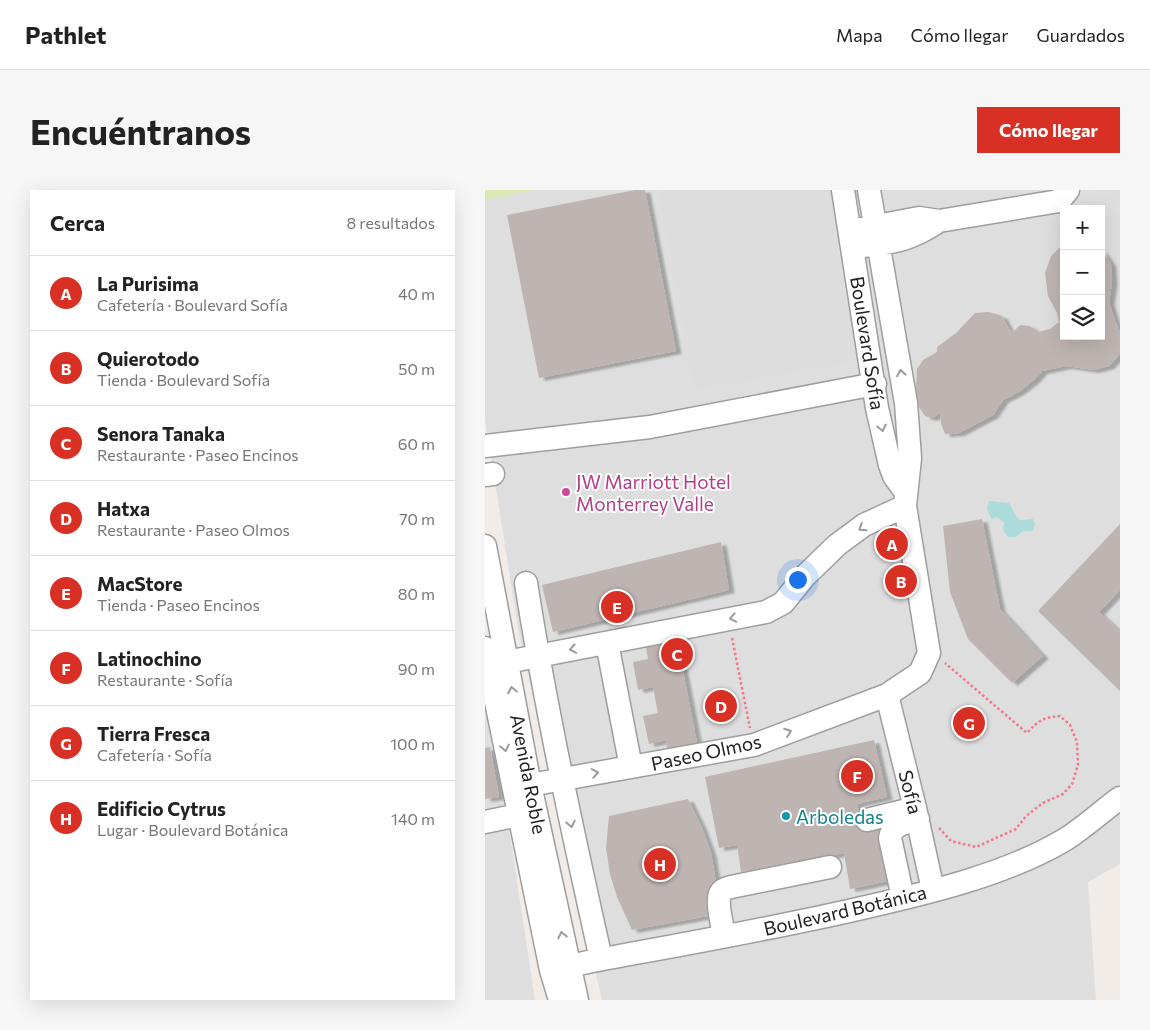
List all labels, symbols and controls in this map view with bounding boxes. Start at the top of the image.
text: Pathlet [25,20,106,49]
text: Mapa [836,24,883,46]
text: Cómo llegar [911,24,1008,46]
text: Guardados [1036,24,1125,46]
button: Cómo llegar [977,107,1120,153]
text: Encuéntranos [30,109,251,152]
map controls [1060,205,1105,340]
button: + [1060,205,1105,250]
text: Cerca [50,210,105,235]
text: 8 resultados [347,213,435,232]
button: − [1060,250,1105,295]
text: La Purisima [97,272,199,295]
street label: Boulevard Sofía [846,275,890,411]
text: A [60,284,72,303]
text: 40 m [398,284,435,303]
text: Cafetería · Boulevard Sofía [97,295,288,314]
button: layers [1060,295,1105,340]
text: Quierotodo [97,347,199,370]
text: B [61,359,71,378]
text: 50 m [398,359,435,378]
one-way arrow [896,369,906,378]
text: Tienda · Boulevard Sofía [97,370,270,389]
text: Senora Tanaka [97,422,225,445]
one-way arrow [876,424,887,432]
text: C [61,434,71,453]
text: 60 m [398,434,435,453]
text: Restaurante · Paseo Encinos [97,445,299,464]
place label: JW Marriott Hotel Monterrey Valle [576,470,731,515]
marker: JW Marriott Hotel Monterrey Valle [560,486,572,498]
text: Hatxa [97,497,150,520]
text: D [60,509,72,528]
text: 70 m [399,509,435,528]
text: Restaurante · Paseo Olmos [97,520,290,539]
one-way arrow [858,522,867,531]
pin: A [876,525,908,563]
pin: B [885,562,917,600]
your location [785,567,811,593]
text: MacStore [97,572,182,595]
text: E [61,584,71,603]
text: 80 m [398,584,435,603]
pin: E [601,588,633,626]
text: Tienda · Paseo Encinos [97,595,260,614]
one-way arrow [728,613,737,623]
pin: C [661,635,693,673]
one-way arrow [569,644,578,654]
text: Latinochino [97,647,202,670]
text: F [61,659,71,678]
text: 90 m [398,659,435,678]
text: Restaurante · Sofía [97,670,233,689]
one-way arrow [508,686,518,695]
pin: D [705,687,737,725]
pin: G [953,704,985,742]
street label: Avenida Roble [506,712,552,836]
text: Tierra Fresca [97,722,210,745]
one-way arrow [783,728,792,738]
street label: Paseo Olmos [649,729,763,775]
text: G [60,734,72,753]
text: 100 m [390,734,435,753]
one-way arrow [500,743,510,752]
text: Cafetería · Sofía [97,745,212,764]
pin: F [841,757,873,795]
street label: Sofía [894,768,928,816]
one-way arrow [591,769,600,779]
text: Edificio Cytrus [97,797,226,820]
place label: Arboledas [796,805,884,828]
text: H [60,809,72,828]
text: 140 m [391,809,435,828]
marker: Arboledas [780,810,792,822]
text: Lugar · Boulevard Botánica [97,820,288,839]
one-way arrow [565,820,576,829]
pin: H [644,845,676,883]
street label: Boulevard Botánica [761,880,929,940]
one-way arrow [557,931,568,940]

